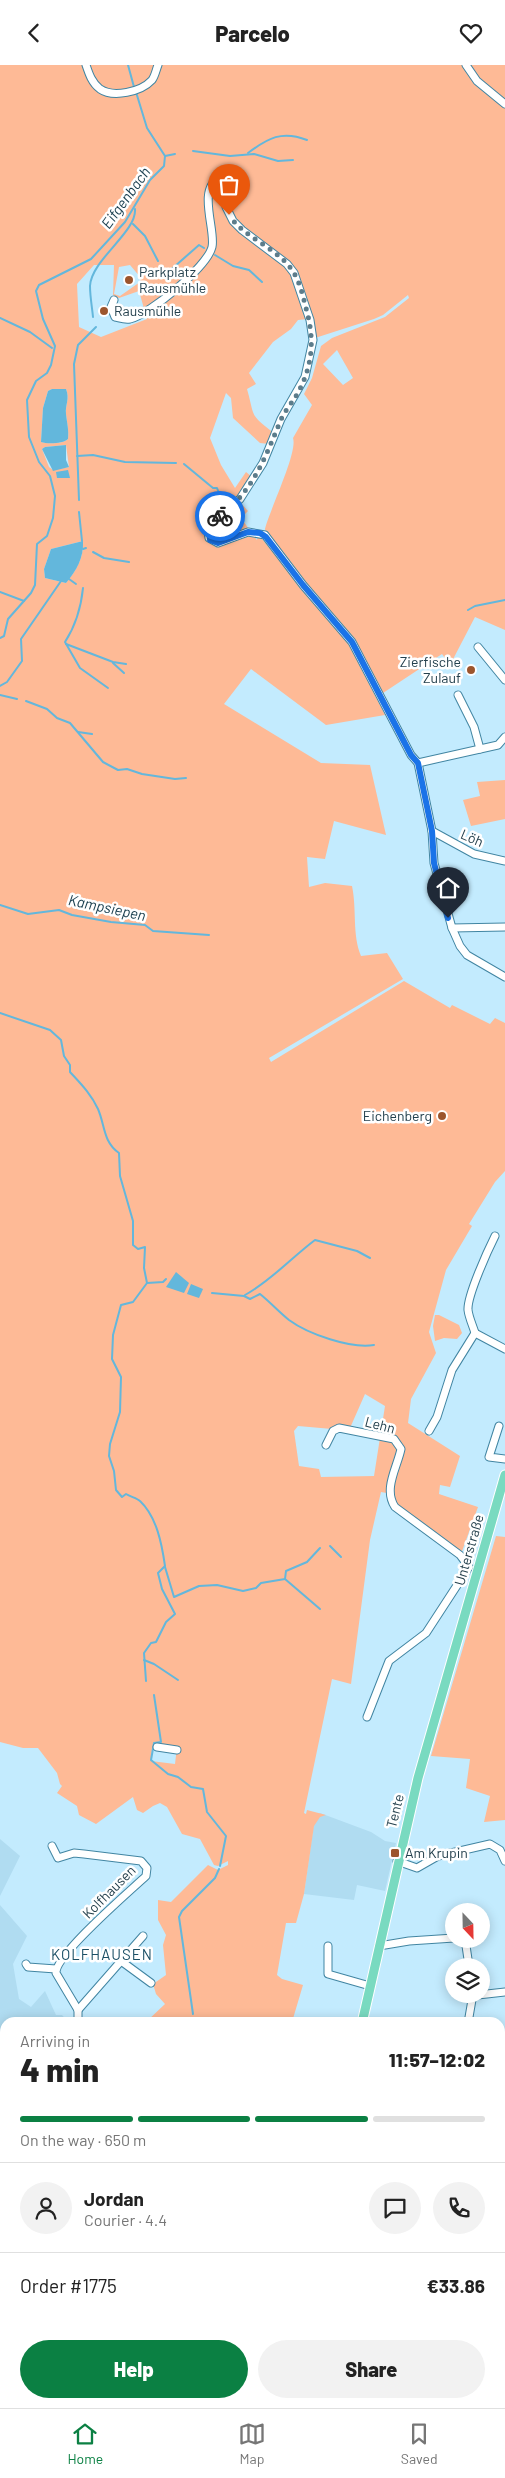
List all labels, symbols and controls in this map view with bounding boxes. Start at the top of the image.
icon: back [20,19,48,47]
icon: heart [457,19,485,47]
text: Parcelo [215,20,290,46]
water label: Eifgenbach [97,163,154,232]
pin [208,164,250,215]
icon: bag [215,171,243,199]
place label: Parkplatz Rausmühle [139,263,206,296]
marker: Parkplatz Rausmühle [123,274,135,286]
place label: Rausmühle [114,302,181,319]
marker: Rausmühle [98,305,110,317]
courier [195,491,245,541]
icon: bike [206,502,234,530]
place label: Zierfische Zulauf [400,653,461,686]
marker: Zierfische Zulauf [465,664,477,676]
street label: Löh [458,825,486,850]
pin [427,867,469,918]
icon: home [434,874,462,902]
water label: Kampsiepen [67,890,148,924]
place label: Eichenberg [363,1107,432,1124]
marker: Eichenberg [436,1110,448,1122]
street label: Lehn [363,1412,397,1437]
street label: Unterstraße [450,1512,487,1587]
street label: Tente [382,1792,407,1830]
place label: Am Krupin [405,1844,468,1861]
marker: Am Krupin [389,1847,401,1859]
street label: Kolfhausen [79,1862,139,1922]
north arrow [445,1903,490,1947]
map controls [445,1903,490,2003]
district label: KOLFHAUSEN [51,1945,153,1963]
button: layers [445,1958,490,2003]
text: Arriving in [20,2031,90,2050]
text: 11:57–12:02 [389,2048,485,2071]
text: 4 min [20,2050,99,2088]
text: On the way · 650 m [20,2130,146,2149]
button: person [20,2182,72,2234]
button: chat [369,2182,421,2234]
button: phone [433,2182,485,2234]
text: Jordan [84,2187,144,2210]
text: Courier · 4.4 [84,2210,167,2229]
text: Order #1775 [20,2274,117,2297]
text: €33.86 [427,2274,485,2297]
button: Help [20,2340,248,2398]
button: Share [258,2340,485,2398]
tab: Home [67,2420,103,2467]
tab: Map [238,2420,266,2467]
tab: Saved [401,2420,438,2467]

